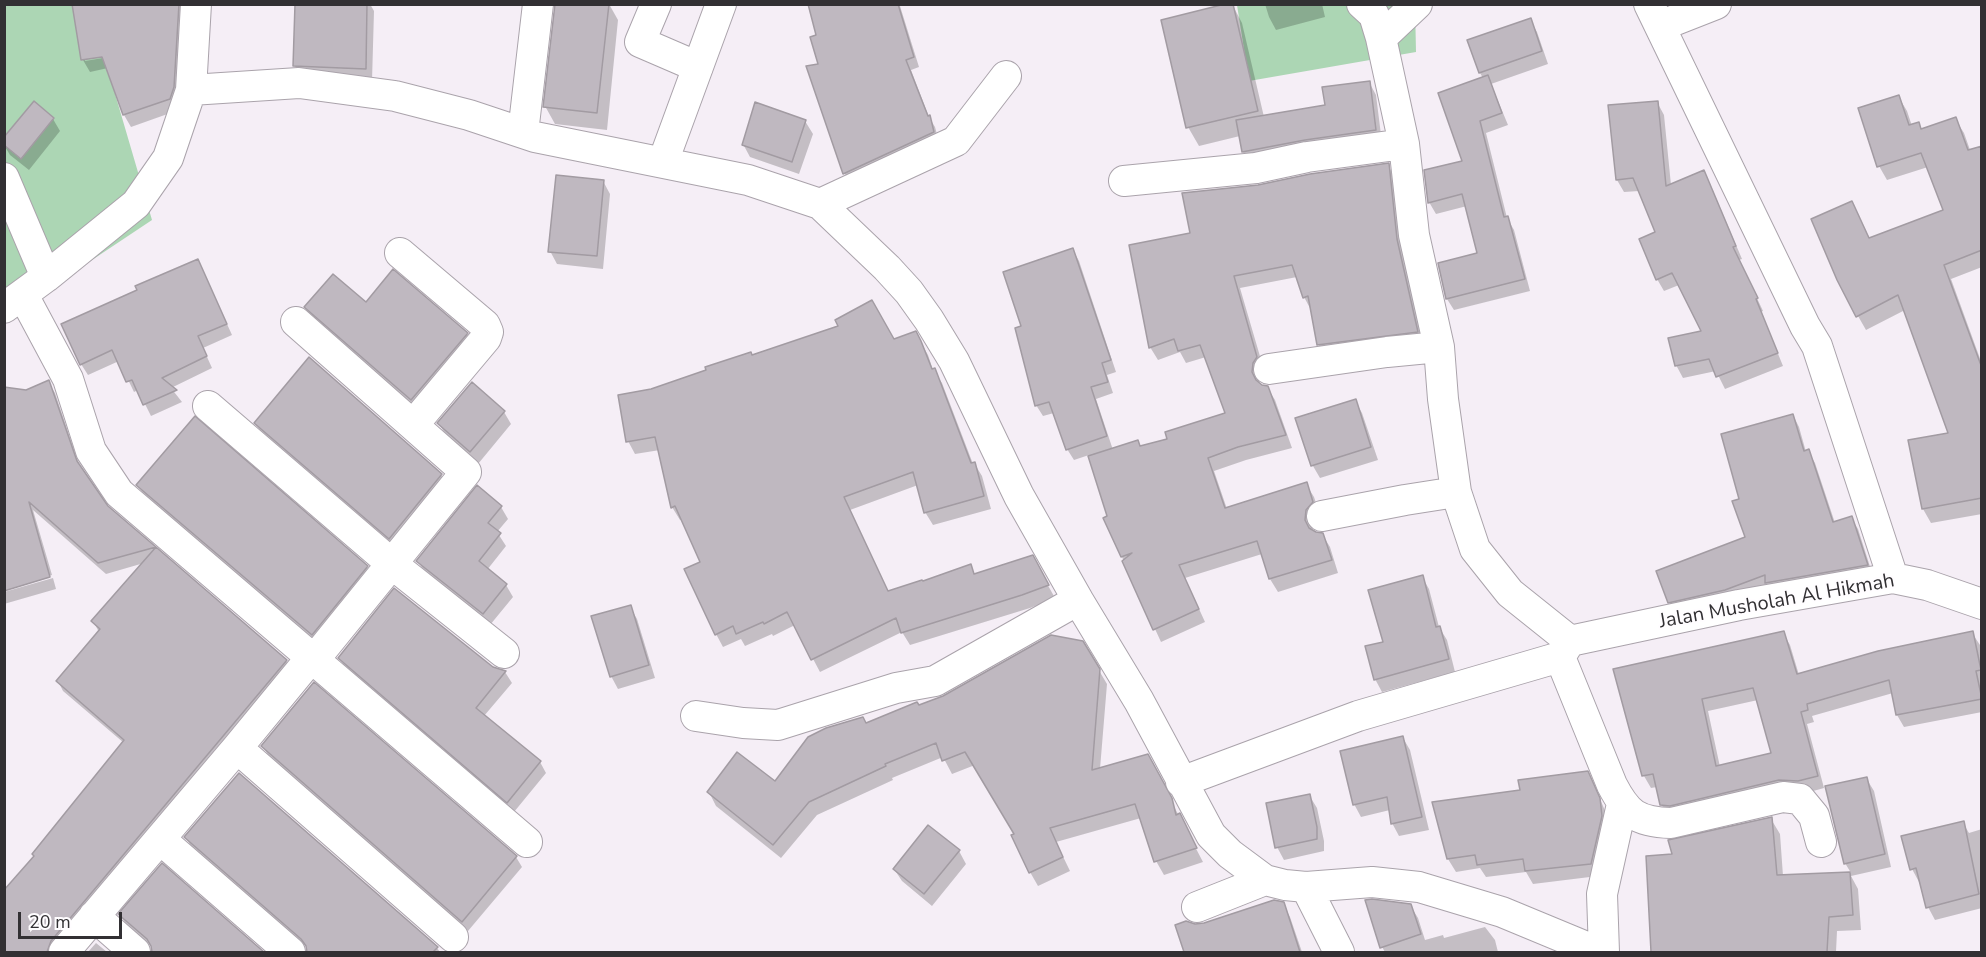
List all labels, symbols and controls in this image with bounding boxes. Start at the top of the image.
street label: Jalan Musholah Al Hikmah [1658,570,1896,634]
scale bar [21,900,124,938]
text: 20 m [29,910,71,934]

